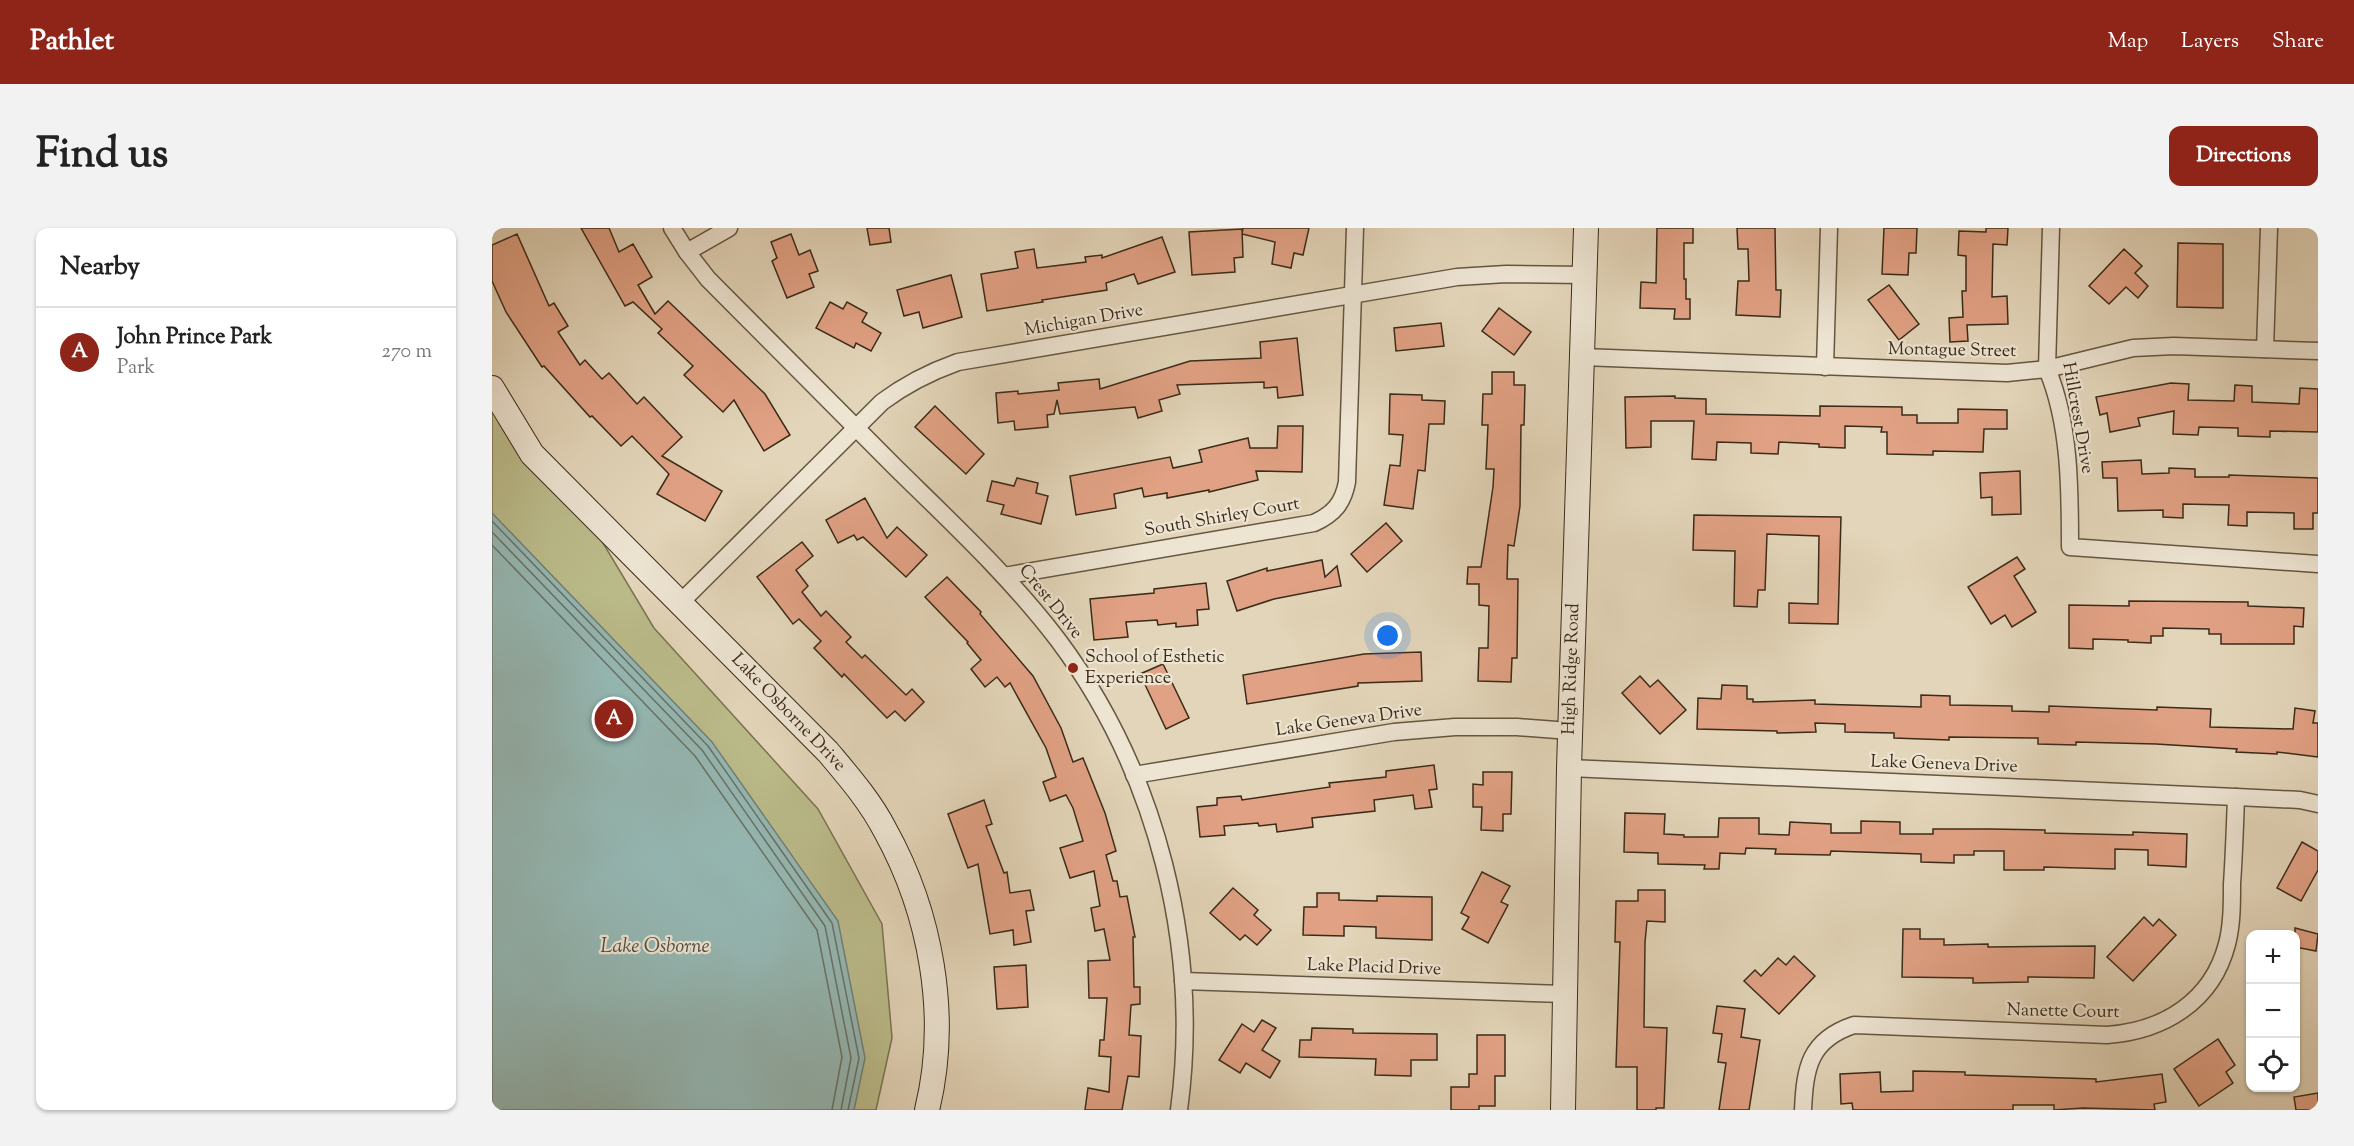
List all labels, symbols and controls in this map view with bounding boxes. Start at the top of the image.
text: Pathlet [30,22,114,62]
text: Map [2108,27,2148,57]
text: Layers [2181,27,2239,57]
text: Share [2272,27,2324,57]
text: Find us [36,126,168,186]
button: Directions [2169,126,2318,186]
text: Nearby [60,249,140,286]
street label: Michigan Drive [1023,298,1145,344]
text: John Prince Park [117,322,272,354]
street label: Montague Street [1887,337,2017,365]
text: A [71,338,88,367]
text: 270 m [382,338,432,367]
text: Park [117,354,155,383]
street label: Hillcrest Drive [2054,360,2100,476]
street label: South Shirley Court [1142,492,1302,544]
street label: Crest Drive [1012,559,1088,645]
street label: High Ridge Road [1557,603,1587,735]
your location [1373,621,1402,650]
place label: School of Esthetic Experience [1085,645,1225,692]
street label: Lake Osborne Drive [725,648,851,778]
marker: School of Esthetic Experience [1066,661,1080,675]
pin: A [594,696,634,742]
street label: Lake Geneva Drive [1274,698,1424,744]
street label: Lake Geneva Drive [1870,749,2018,781]
map controls [2246,930,2300,1092]
button: + [2246,930,2300,984]
water label: Lake Osborne [600,933,710,962]
street label: Lake Placid Drive [1306,953,1442,983]
button: − [2246,984,2300,1038]
street label: Nanette Court [2006,998,2120,1026]
button: locate [2246,1038,2300,1092]

